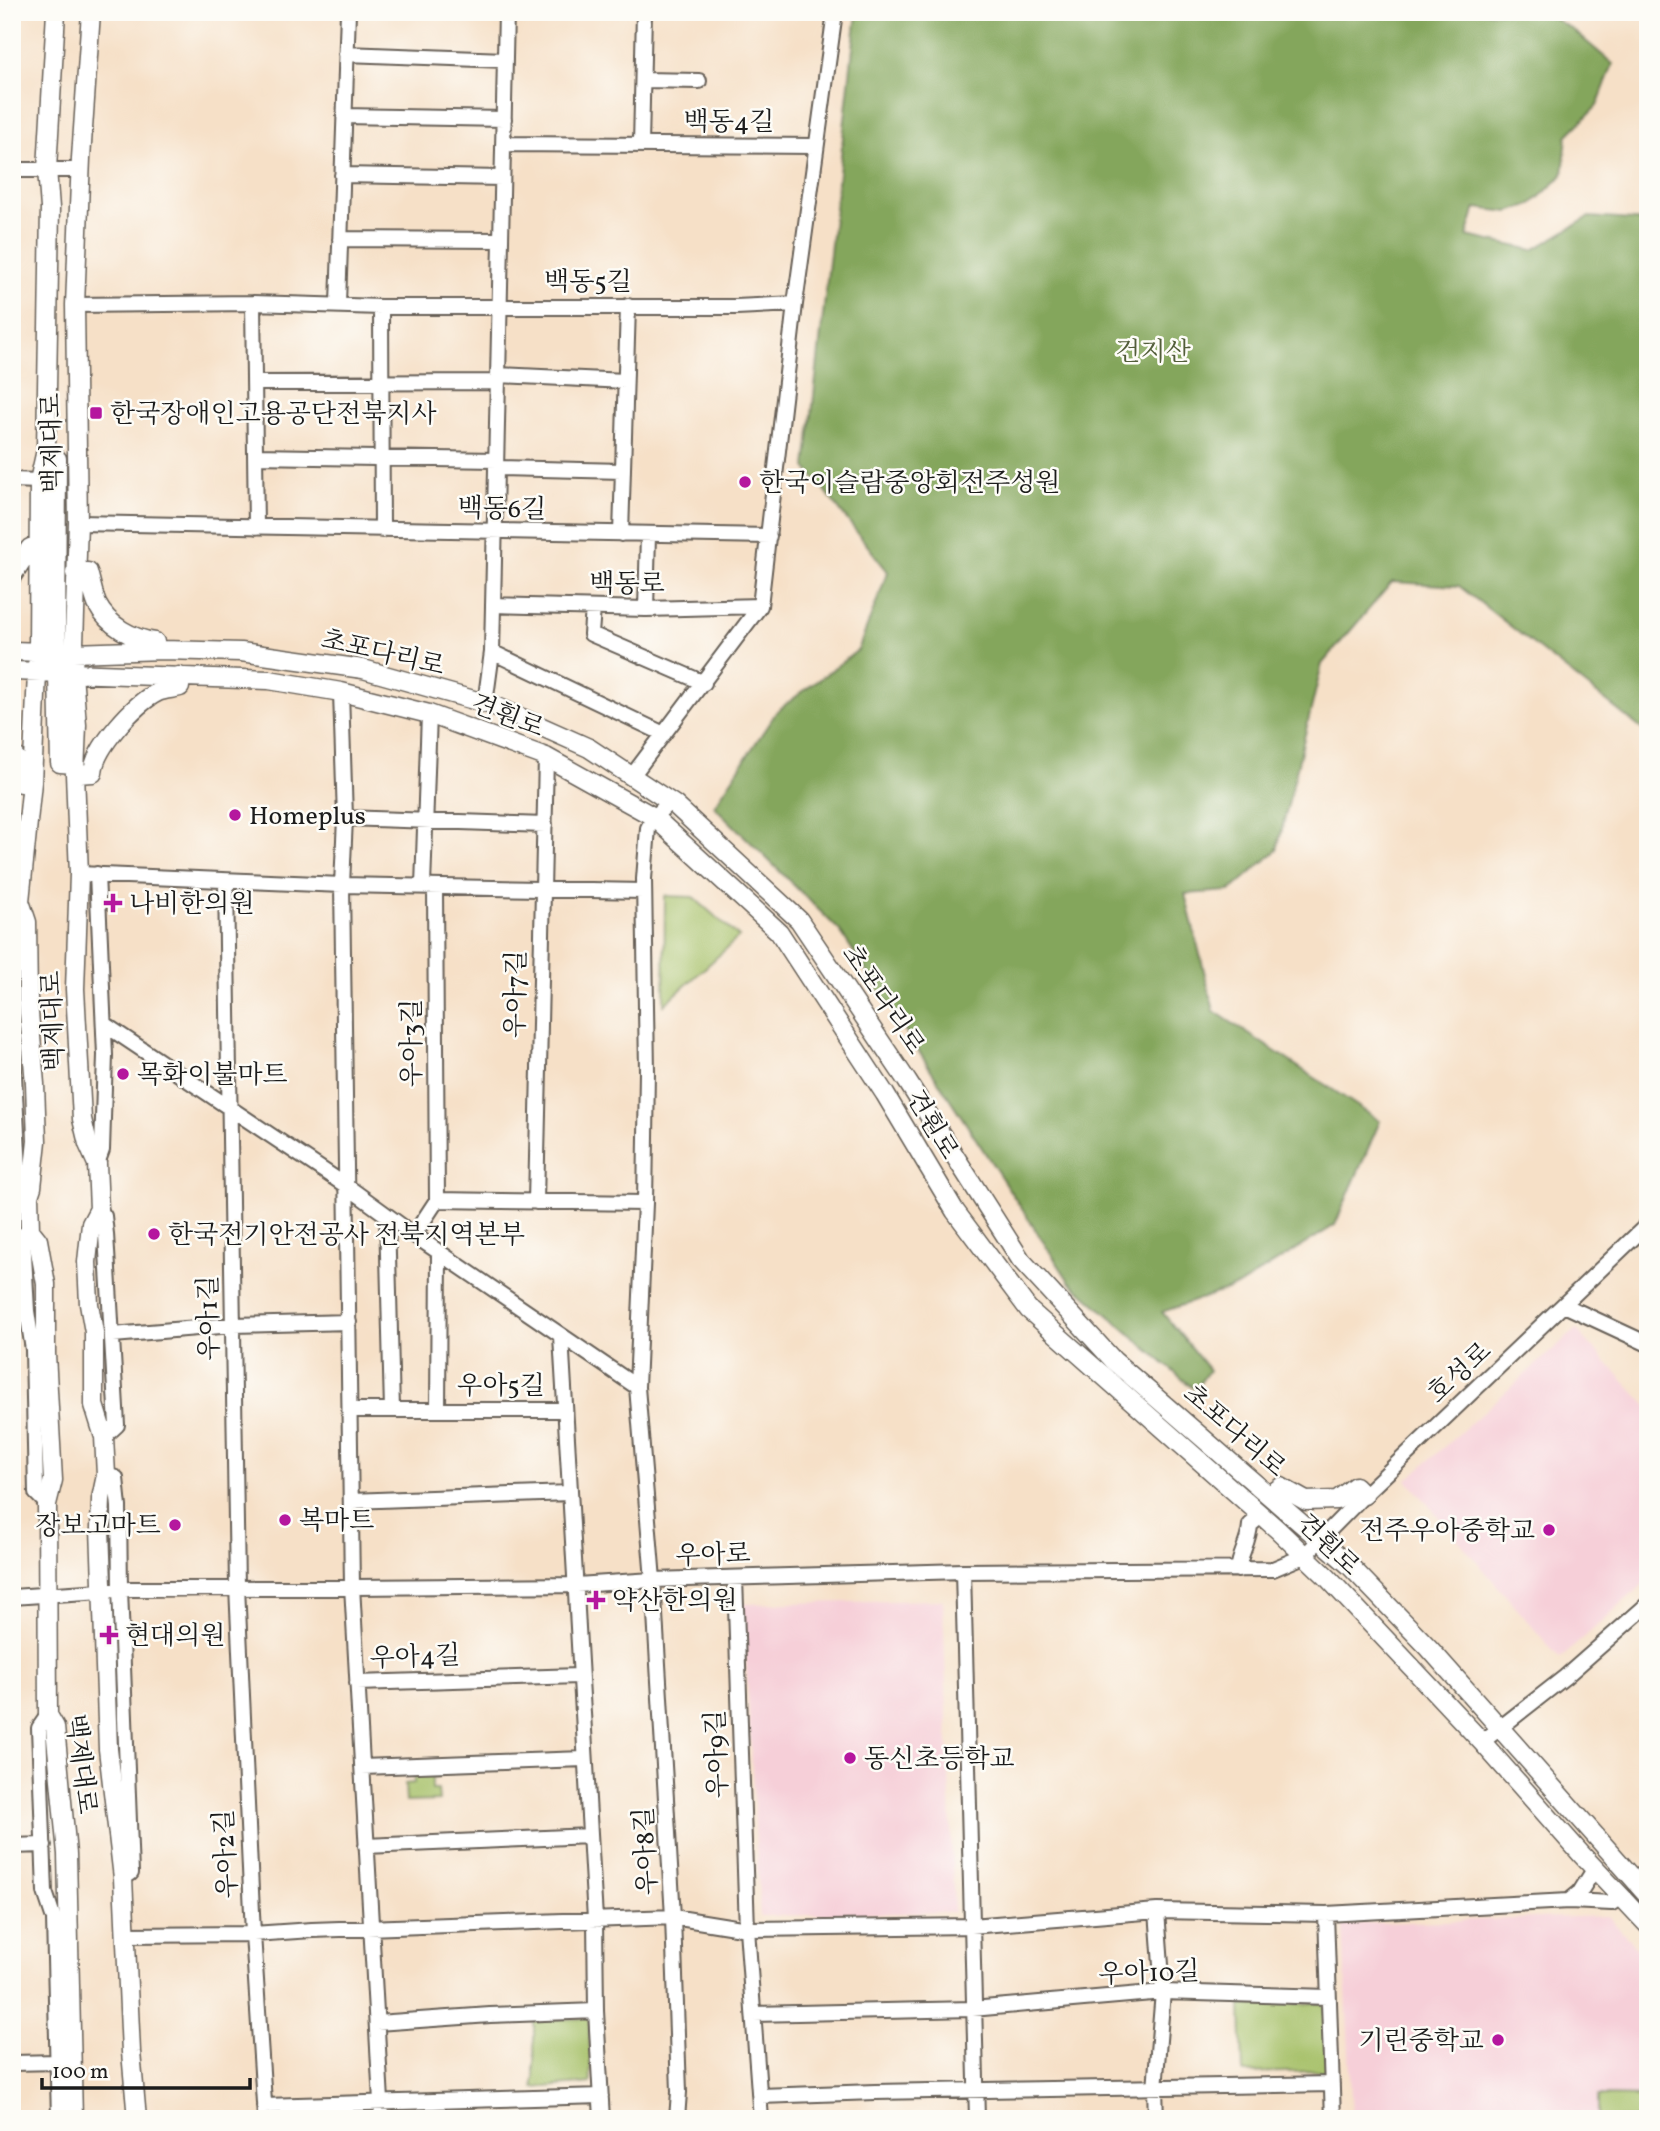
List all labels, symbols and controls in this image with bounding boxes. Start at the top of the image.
street label: 백동4길 [684,105,774,141]
street label: 백동5길 [544,265,632,301]
park label: 건지산 [1115,335,1192,371]
street label: 백제대로 [34,392,72,494]
place label: 한국장애인고용공단전북지사 [110,397,437,433]
marker: 한국장애인고용공단전북지사 [88,405,104,421]
place label: 한국이슬람중앙회전주성원 [759,466,1060,502]
marker: 한국이슬람중앙회전주성원 [737,474,753,490]
street label: 백동6길 [457,491,547,529]
street label: 백동로 [589,567,665,603]
street label: 초포다리로 [317,622,448,686]
street label: 견훤로 [466,687,549,747]
place label: Homeplus [249,799,366,835]
marker: Homeplus [227,807,243,823]
place label: 나비한의원 [129,887,255,923]
marker: 나비한의원 [103,893,123,913]
street label: 초포다리로 [832,938,932,1062]
street label: 우아7길 [498,950,536,1038]
street label: 백제대로 [34,970,74,1072]
street label: 우아3길 [395,999,431,1087]
place label: 목화이불마트 [137,1058,288,1094]
marker: 목화이불마트 [115,1066,131,1082]
street label: 견훤로 [896,1083,966,1167]
place label: 한국전기안전공사 전북지역본부 [168,1218,525,1254]
marker: 한국전기안전공사 전북지역본부 [146,1226,162,1242]
street label: 우아1길 [191,1275,229,1361]
street label: 호성로 [1421,1335,1500,1412]
street label: 우아5길 [457,1369,545,1405]
street label: 초포다리로 [1174,1377,1293,1486]
place label: 복마트 [299,1504,374,1540]
street label: 견훤로 [1288,1506,1367,1585]
place label: 장보고마트 [35,1509,161,1545]
marker: 복마트 [277,1512,293,1528]
place label: 전주우아중학교 [1359,1514,1535,1550]
marker: 장보고마트 [167,1517,183,1533]
marker: 전주우아중학교 [1541,1522,1557,1538]
street label: 우아로 [675,1537,751,1575]
place label: 약산한의원 [612,1584,738,1620]
marker: 약산한의원 [586,1590,606,1610]
place label: 현대의원 [125,1619,225,1655]
marker: 현대의원 [99,1625,119,1645]
street label: 우아4길 [369,1638,461,1678]
street label: 우아9길 [698,1709,738,1799]
street label: 백제대로 [56,1712,104,1816]
place label: 동신초등학교 [864,1742,1015,1778]
marker: 동신초등학교 [842,1750,858,1766]
street label: 우아8길 [627,1806,667,1896]
street label: 우아2길 [207,1808,247,1899]
street label: 우아10길 [1098,1954,1200,1994]
place label: 기린중학교 [1358,2024,1484,2060]
marker: 기린중학교 [1490,2032,1506,2048]
scale bar [42,2047,250,2091]
text: 100 m [52,2058,109,2087]

